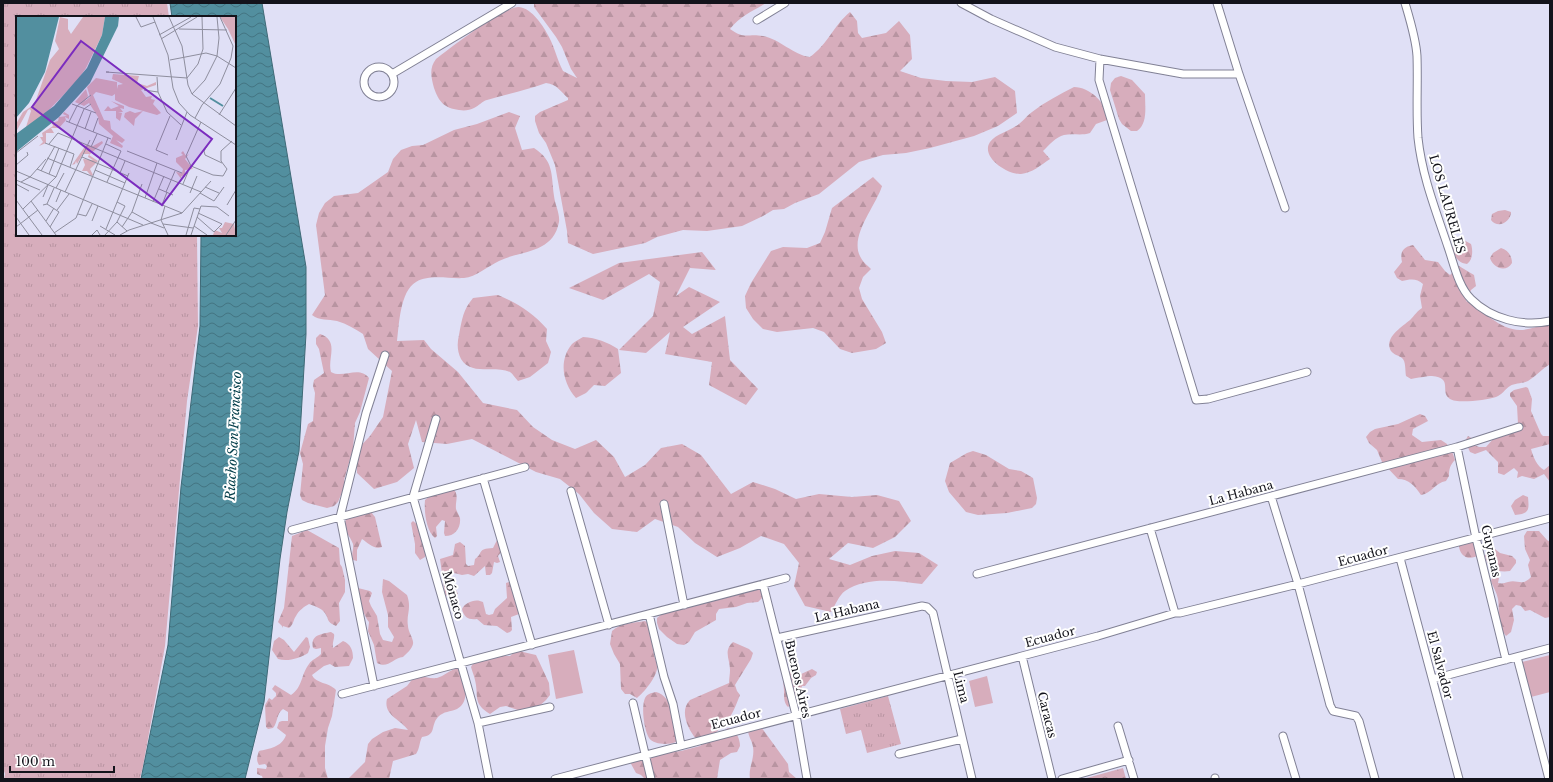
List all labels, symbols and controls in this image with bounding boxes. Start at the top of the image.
inset map [16,16,236,236]
street label: LOS LAURELES [1426,153,1469,255]
water label: Riacho San Francisco [222,371,245,502]
street label: La Habana [1207,477,1275,508]
street label: Guyanas [1478,523,1505,578]
street label: Ecuador [1336,542,1390,569]
street label: Mónaco [439,569,468,621]
street label: La Habana [813,596,881,625]
street label: Ecuador [1023,623,1077,650]
street label: El Salvador [1424,629,1457,701]
street label: Buenos Aires [782,638,815,719]
street label: Lima [950,669,973,705]
street label: Caracas [1035,690,1060,740]
street label: Ecuador [709,705,763,732]
scale bar [10,748,114,774]
text: 100 m [16,754,55,769]

